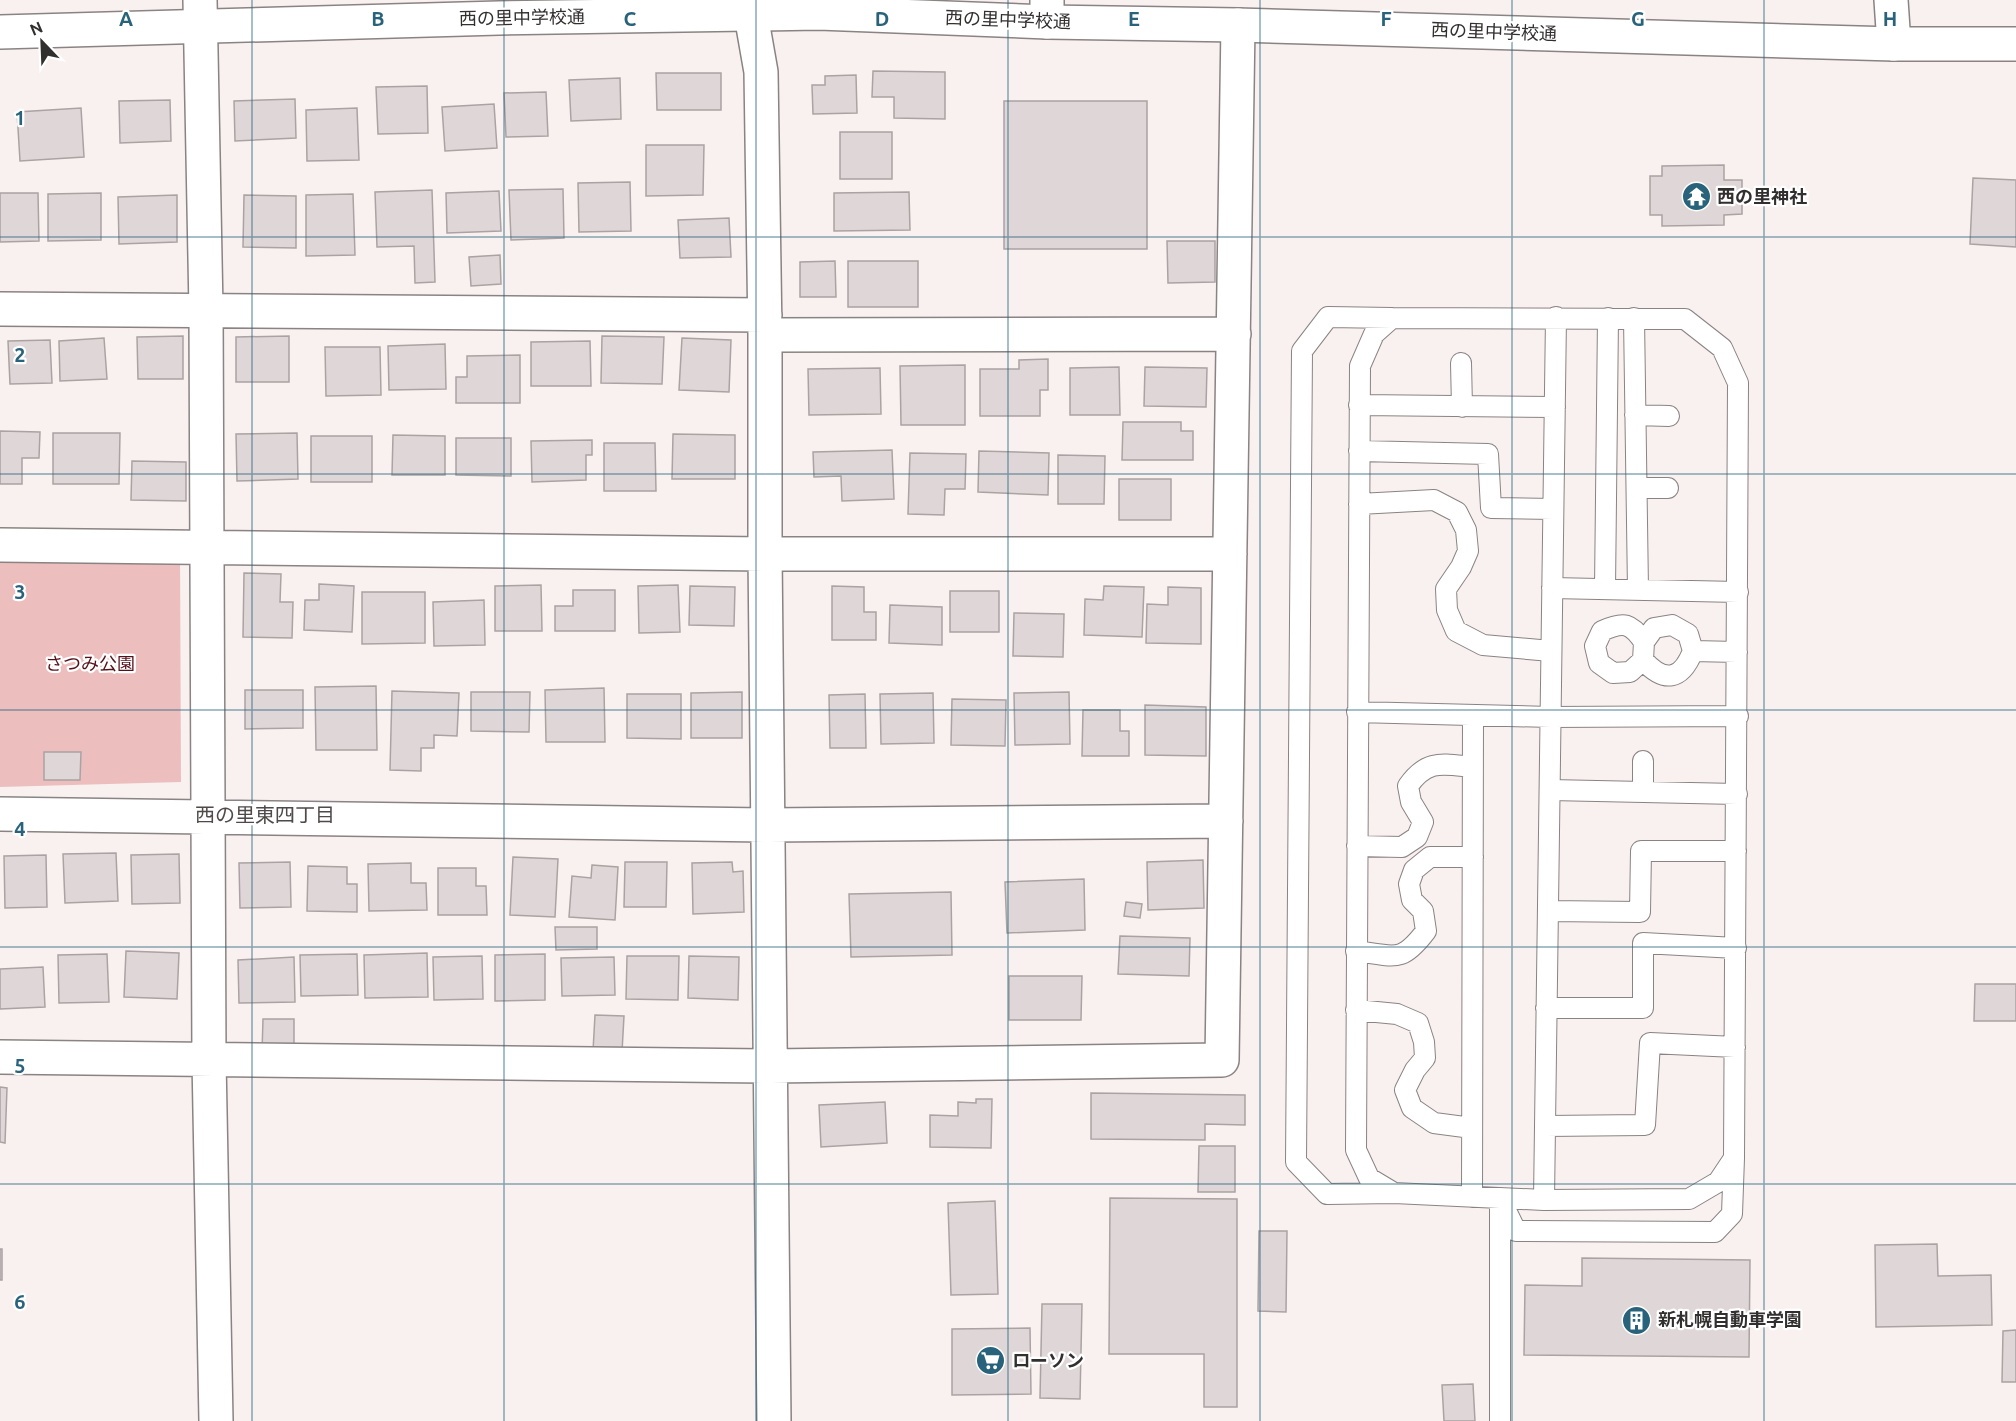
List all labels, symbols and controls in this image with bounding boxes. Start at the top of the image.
street label: 西の里中学校通 [459,6,585,28]
text: A [119,7,133,30]
text: B [371,7,385,30]
text: C [624,7,637,30]
text: D [875,7,889,30]
street label: 西の里中学校通 [945,7,1071,31]
text: E [1128,7,1140,30]
text: F [1380,7,1392,30]
text: G [1631,7,1645,30]
text: H [1883,7,1897,30]
north arrow [12,12,72,72]
text: N [27,18,45,39]
street label: 西の里中学校通 [1431,19,1557,43]
text: 1 [14,106,26,129]
temple icon: 西の里神社 [1680,181,1712,213]
place label: 西の里神社 [1717,186,1807,206]
text: 2 [14,343,26,366]
text: 3 [14,580,26,603]
park label: さつみ公園 [45,653,135,673]
district label: 西の里東四丁目 [195,803,335,826]
text: 4 [14,817,26,840]
text: 5 [14,1054,26,1077]
text: 6 [14,1290,26,1313]
building icon: 新札幌自動車学園 [1621,1304,1653,1336]
place label: 新札幌自動車学園 [1658,1309,1802,1329]
supermarket icon: ローソン [975,1345,1007,1377]
place label: ローソン [1012,1350,1084,1370]

